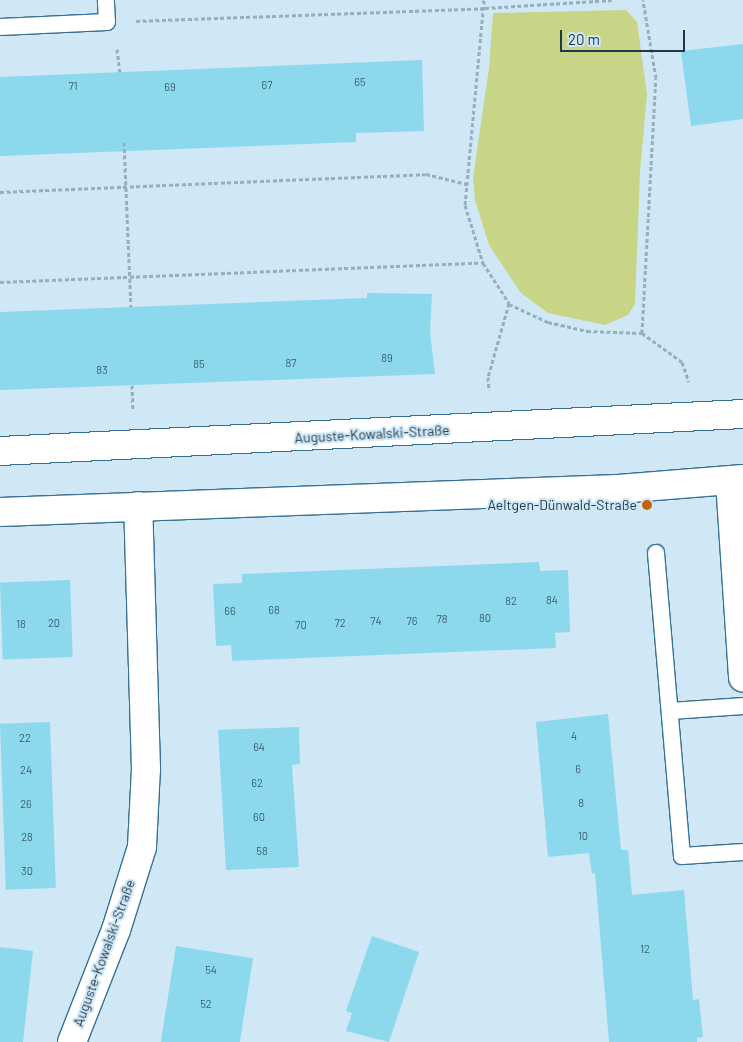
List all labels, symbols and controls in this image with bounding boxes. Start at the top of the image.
scale bar [563,20,688,52]
text: 20 m [568,30,600,48]
house number: 65 [354,75,366,89]
house number: 67 [262,78,272,92]
house number: 71 [68,79,78,93]
house number: 69 [164,80,176,94]
house number: 89 [381,351,393,365]
house number: 87 [286,356,296,370]
house number: 85 [193,357,205,371]
house number: 83 [96,363,108,377]
street label: Auguste-Kowalski-Straße [294,422,450,446]
place label: Aeltgen-Dünwald-Straße [487,497,637,513]
marker: Aeltgen-Dünwald-Straße [641,499,653,511]
house number: 84 [546,593,558,607]
house number: 82 [505,594,517,608]
house number: 68 [268,603,280,617]
house number: 66 [224,604,236,618]
house number: 80 [479,611,491,625]
house number: 78 [437,612,447,626]
house number: 74 [370,614,382,628]
house number: 76 [407,614,417,628]
house number: 20 [48,616,60,630]
house number: 72 [334,616,346,630]
house number: 18 [16,617,26,631]
house number: 70 [295,618,307,632]
house number: 4 [571,729,577,743]
house number: 22 [19,731,31,745]
house number: 64 [253,740,265,754]
house number: 6 [575,762,581,776]
house number: 24 [20,763,32,777]
house number: 62 [251,776,263,790]
house number: 8 [578,796,584,810]
house number: 26 [20,797,32,811]
house number: 60 [253,810,265,824]
house number: 10 [578,829,588,843]
house number: 28 [21,830,33,844]
house number: 58 [256,844,268,858]
house number: 30 [21,864,33,878]
street label: Auguste-Kowalski-Straße [70,877,138,1029]
house number: 12 [640,942,650,956]
house number: 54 [205,963,217,977]
house number: 52 [200,997,212,1011]

